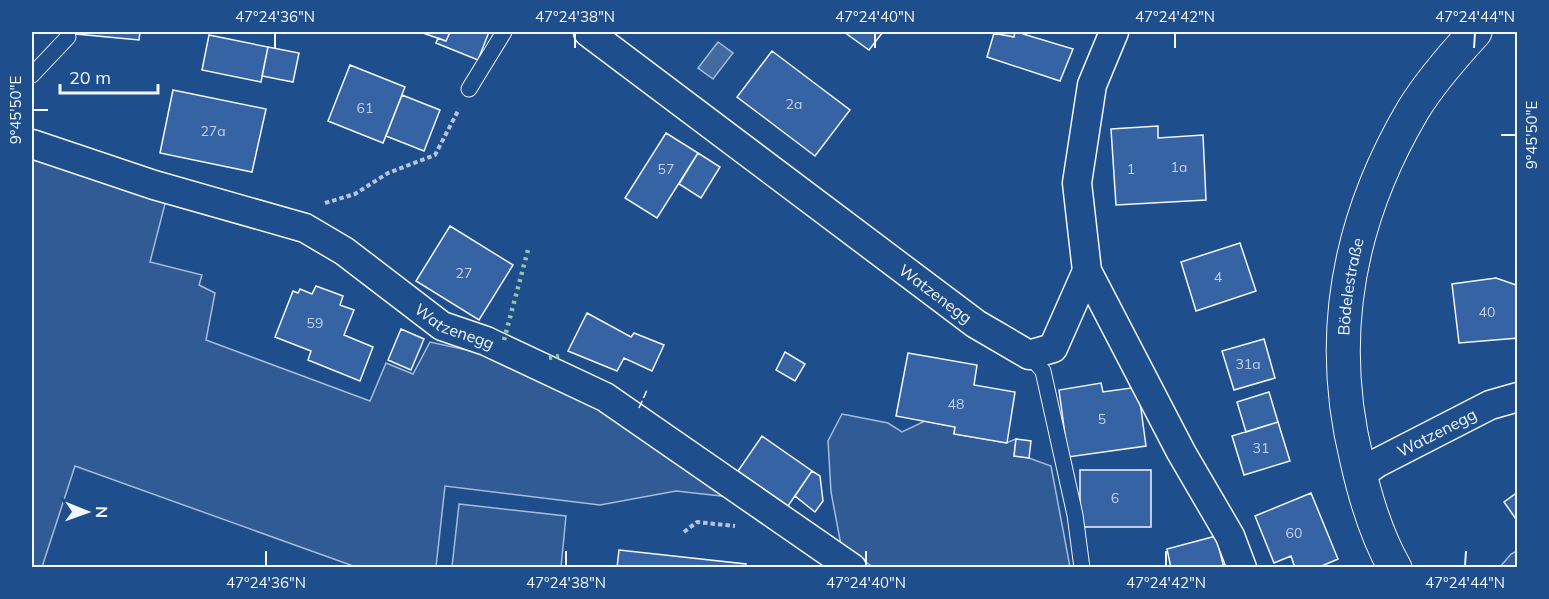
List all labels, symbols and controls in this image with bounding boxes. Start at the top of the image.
text: 47°24'36"N [235,7,315,26]
text: 47°24'38"N [535,7,615,26]
text: 47°24'40"N [835,7,915,26]
text: 47°24'42"N [1135,7,1215,26]
text: 47°24'44"N [1435,7,1515,26]
scale bar [60,57,158,95]
text: 20 m [69,66,111,89]
text: 9°45'50"E [6,76,25,144]
house number: 2a [786,95,802,113]
house number: 61 [357,99,373,117]
text: 9°45'50"E [1522,101,1541,169]
house number: 27a [200,122,226,140]
house number: 1a [1171,158,1187,176]
house number: 57 [658,160,674,178]
house number: 1 [1127,160,1135,178]
street label: Bödelestraße [1333,236,1368,336]
street label: Watzenegg [895,260,976,328]
house number: 27 [456,264,472,282]
house number: 4 [1214,268,1223,286]
street label: Watzenegg [411,299,498,354]
house number: 40 [1479,303,1495,321]
house number: 59 [307,314,323,332]
house number: 31a [1235,355,1261,373]
house number: 48 [948,395,964,413]
street label: Watzenegg [1394,404,1480,461]
house number: 5 [1098,410,1106,428]
house number: 31 [1253,439,1269,457]
north arrow [57,482,117,542]
house number: 6 [1111,489,1119,507]
text: N [92,506,112,518]
house number: 60 [1286,524,1302,542]
text: 47°24'36"N [226,573,306,592]
text: 47°24'38"N [526,573,606,592]
text: 47°24'40"N [826,573,906,592]
text: 47°24'42"N [1126,573,1206,592]
text: 47°24'44"N [1425,573,1505,592]

